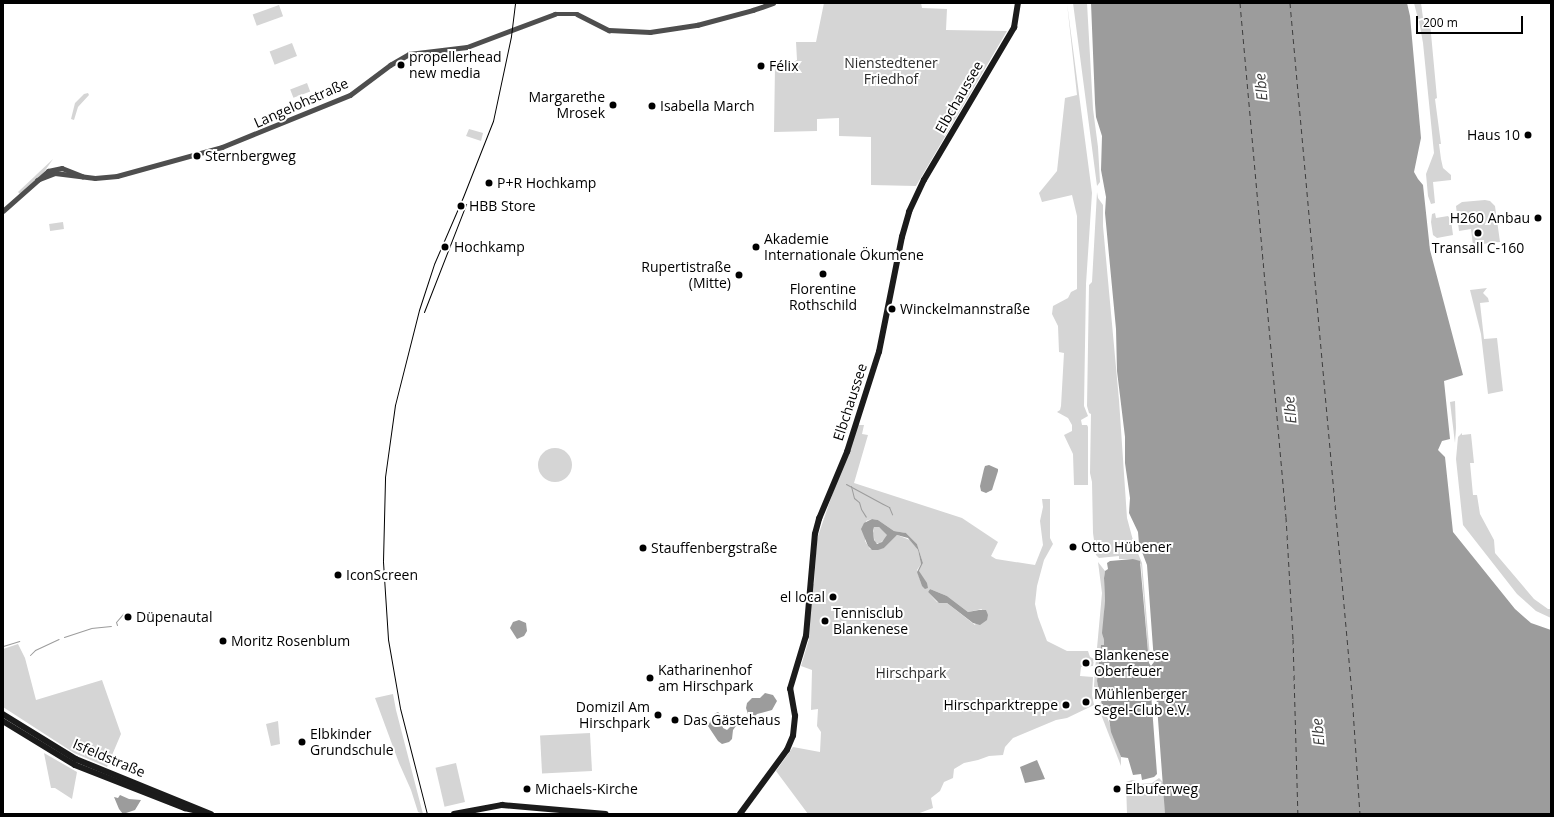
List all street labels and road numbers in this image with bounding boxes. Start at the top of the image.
street label: Elbchaussee [932,58,986,136]
street label: Langelohstraße [251,75,351,131]
street label: Elbchaussee [830,361,870,443]
street label: Isfeldstraße [70,735,148,781]

